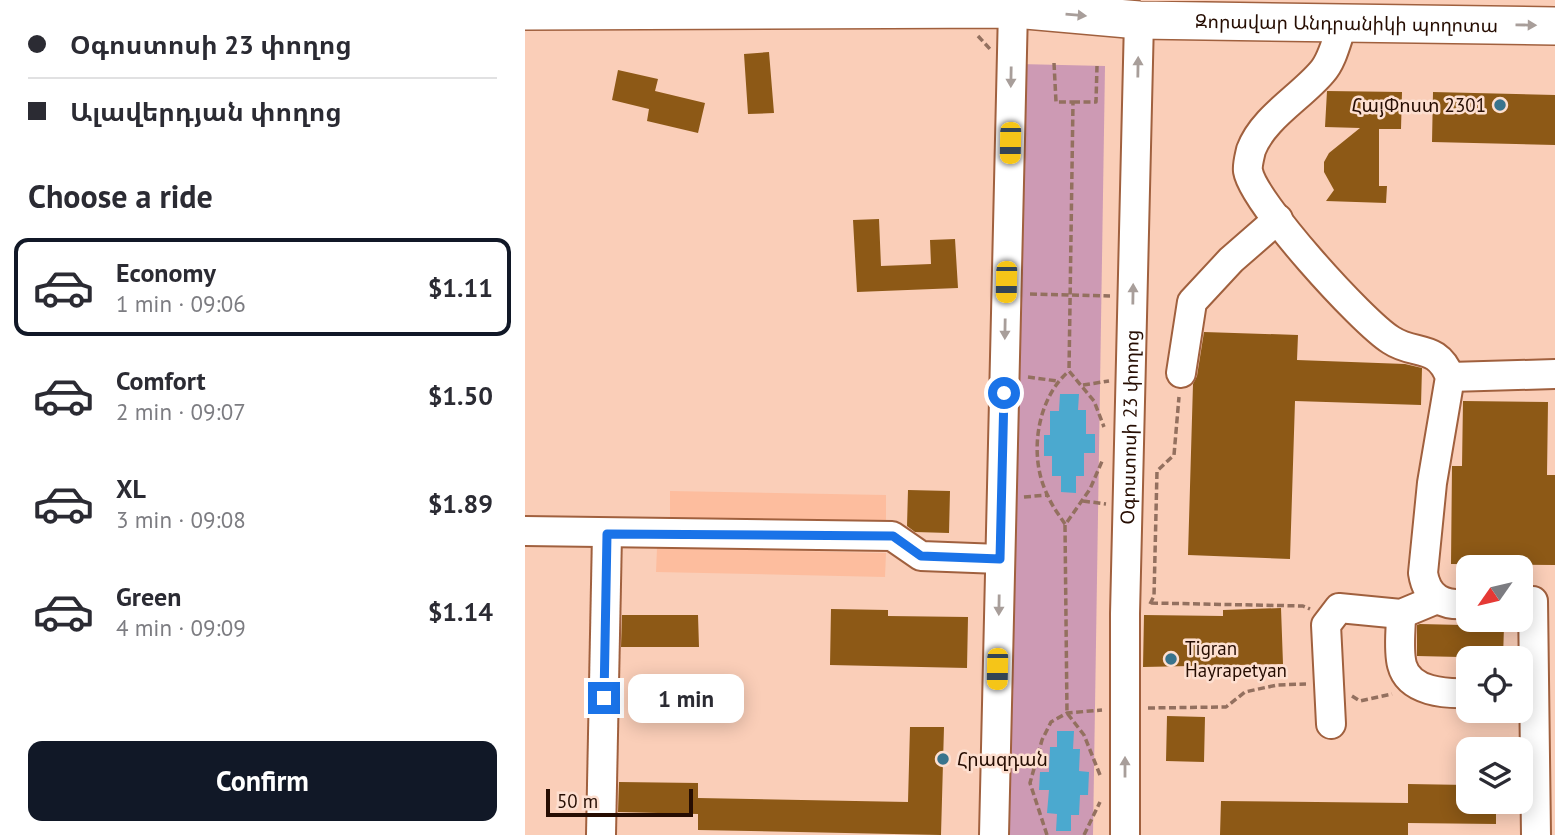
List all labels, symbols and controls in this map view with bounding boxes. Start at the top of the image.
one-way arrow [1065,9,1087,20]
street label: Զորավար Անդրանիկի պողոտա [1195,9,1498,37]
one-way arrow [1515,20,1537,31]
text: Օգոստոսի 23 փողոց [70,28,352,61]
one-way arrow [1133,56,1144,78]
one-way arrow [1006,66,1017,88]
place label: ՀայՓոստ 2301 [1352,93,1486,117]
text: Ալավերդյան փողոց [70,95,342,128]
marker: ՀայՓոստ 2301 [1492,97,1508,113]
car [1000,122,1021,164]
text: Choose a ride [28,175,213,217]
icon: car [32,256,95,319]
text: Economy [116,256,216,289]
car [996,261,1017,303]
text: $1.11 [428,271,493,304]
one-way arrow [1127,283,1139,305]
text: 1 min · 09:06 [116,289,246,318]
one-way arrow [1000,318,1011,340]
street label: Օգոստոսի 23 փողոց [1115,329,1144,525]
icon: car [32,364,95,427]
text: Comfort [116,364,206,397]
route start [988,377,1020,409]
text: $1.50 [428,379,493,412]
text: 2 min · 09:07 [116,397,246,426]
icon: car [32,472,95,535]
text: XL [116,472,146,505]
text: $1.89 [428,487,493,520]
text: 3 min · 09:08 [116,505,246,534]
north arrow [1456,555,1533,632]
map controls [1456,555,1533,814]
icon: car [32,580,95,643]
text: Green [116,580,181,613]
one-way arrow [993,594,1005,616]
text: $1.14 [428,595,493,628]
text: 4 min · 09:09 [116,613,246,642]
place label: Tigran Hayrapetyan [1185,636,1287,682]
button: locate [1456,646,1533,723]
car [987,648,1008,690]
marker: Tigran Hayrapetyan [1163,651,1179,667]
callout: 1 min [629,674,744,722]
route end [588,682,620,714]
text: 1 min [658,684,714,713]
button: layers [1456,737,1533,814]
button: Confirm [28,741,497,821]
place label: Հրազդան [957,747,1048,771]
marker: Հրազդան [935,751,951,767]
one-way arrow [1119,756,1131,778]
scale bar [546,786,693,818]
text: 50 m [557,789,598,813]

